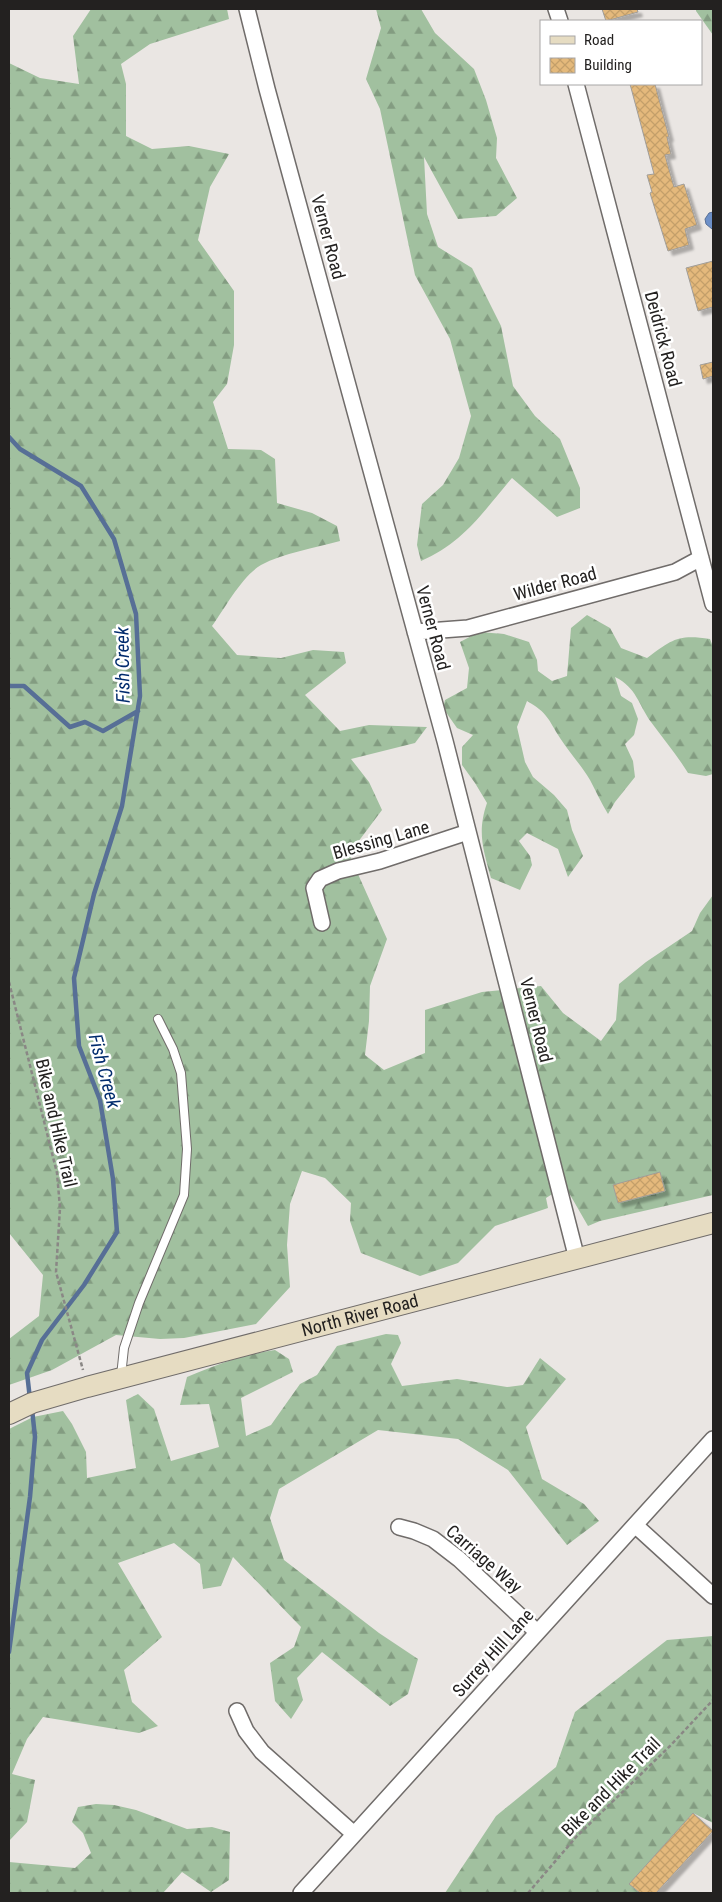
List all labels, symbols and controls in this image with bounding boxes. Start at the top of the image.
legend [540,20,702,85]
text: Road [584,31,614,49]
text: Building [584,56,632,74]
street label: Verner Road [307,192,350,281]
street label: Deidrick Road [641,289,686,389]
street label: Wilder Road [511,562,599,605]
street label: Verner Road [412,583,455,672]
water label: Fish Creek [110,626,135,703]
street label: Blessing Lane [330,816,431,863]
street label: Verner Road [516,975,557,1064]
water label: Fish Creek [84,1031,126,1112]
street label: Bike and Hike Trail [32,1057,81,1189]
street label: North River Road [299,1290,421,1340]
street label: Carriage Way [442,1520,527,1598]
street label: Surrey Hill Lane [448,1604,538,1701]
street label: Bike and Hike Trail [557,1733,664,1840]

